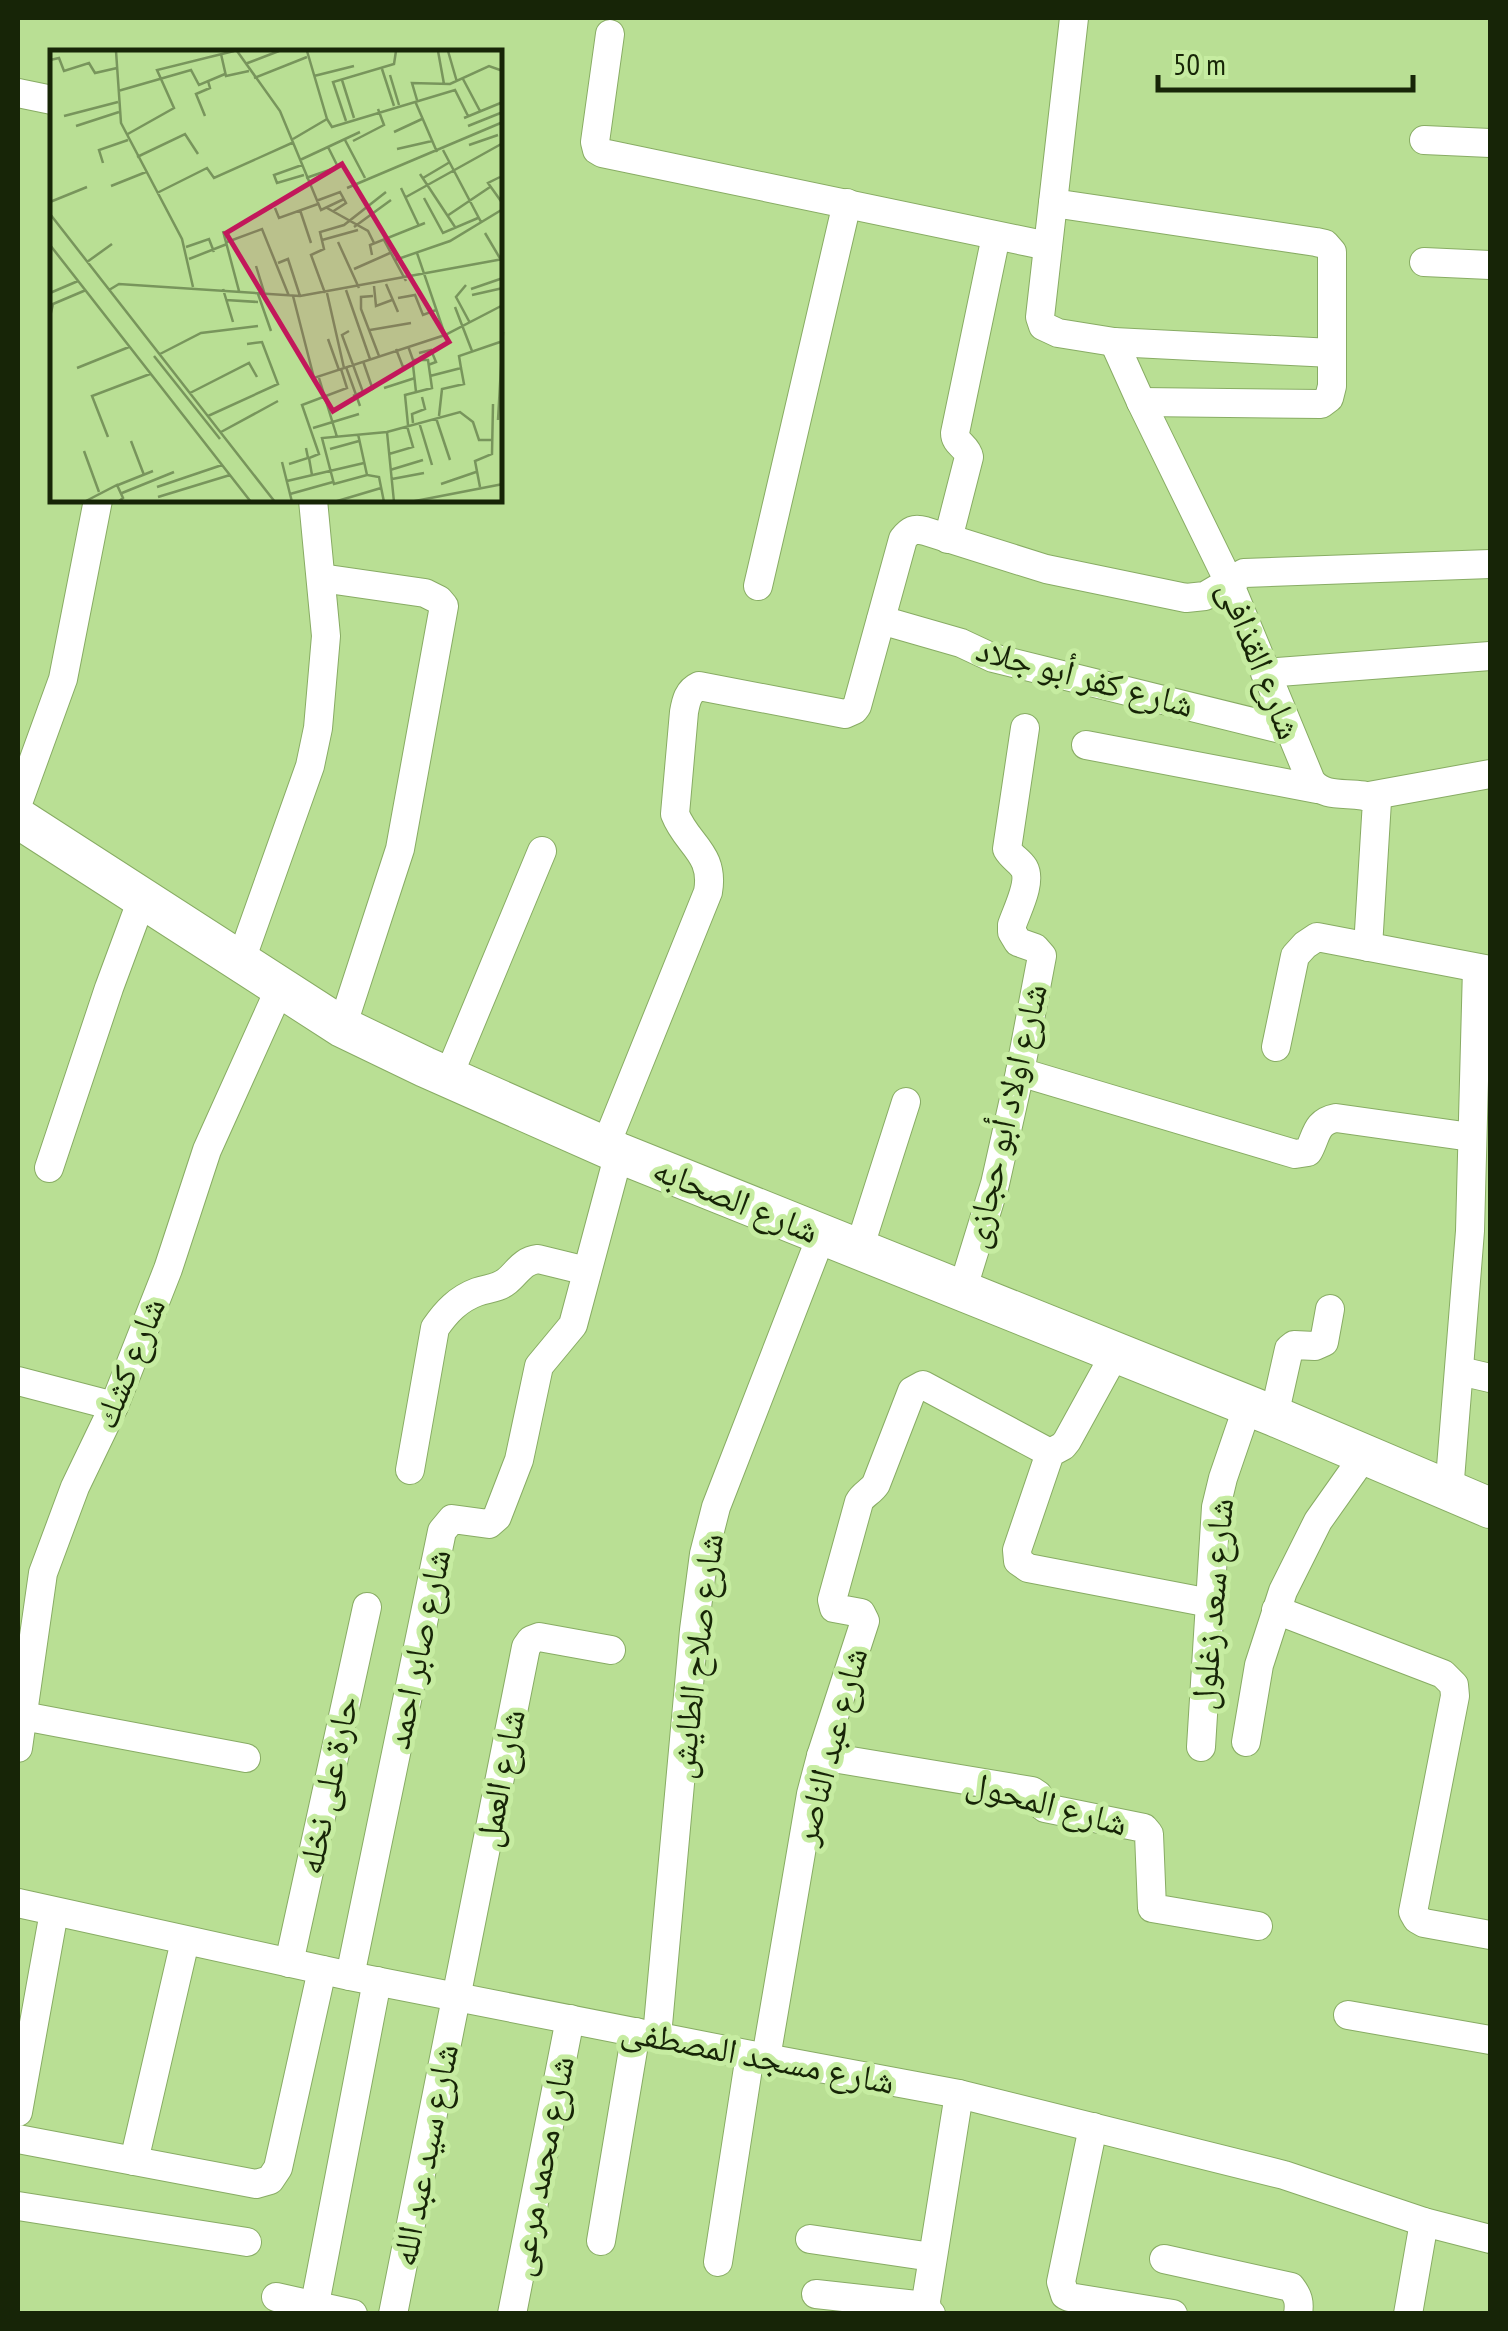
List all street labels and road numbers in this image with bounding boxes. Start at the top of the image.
street label: شارع القذافى [1208,574,1314,746]
street label: شارع كفر أبو جلاد [971,625,1199,727]
street label: شارع اولاد أبو حجازى [951,979,1057,1253]
street label: شارع الصحابه [647,1145,826,1253]
street label: شارع كشك [81,1290,175,1435]
street label: شارع سعد زغلول [1179,1496,1243,1712]
street label: شارع صلاح الطايش [657,1531,733,1781]
street label: شارع صابر احمد [373,1545,461,1753]
street label: شارع عبد الناصر [780,1642,877,1850]
street label: حارة على نخله [286,1691,368,1878]
street label: شارع العمل [463,1705,535,1851]
street label: شارع المحول [962,1759,1133,1846]
street label: شارع مسجد المصطفى [618,2006,899,2104]
street label: شارع سيد عبد الله [380,2040,468,2270]
street label: شارع محمد مرعى [496,2052,584,2280]

